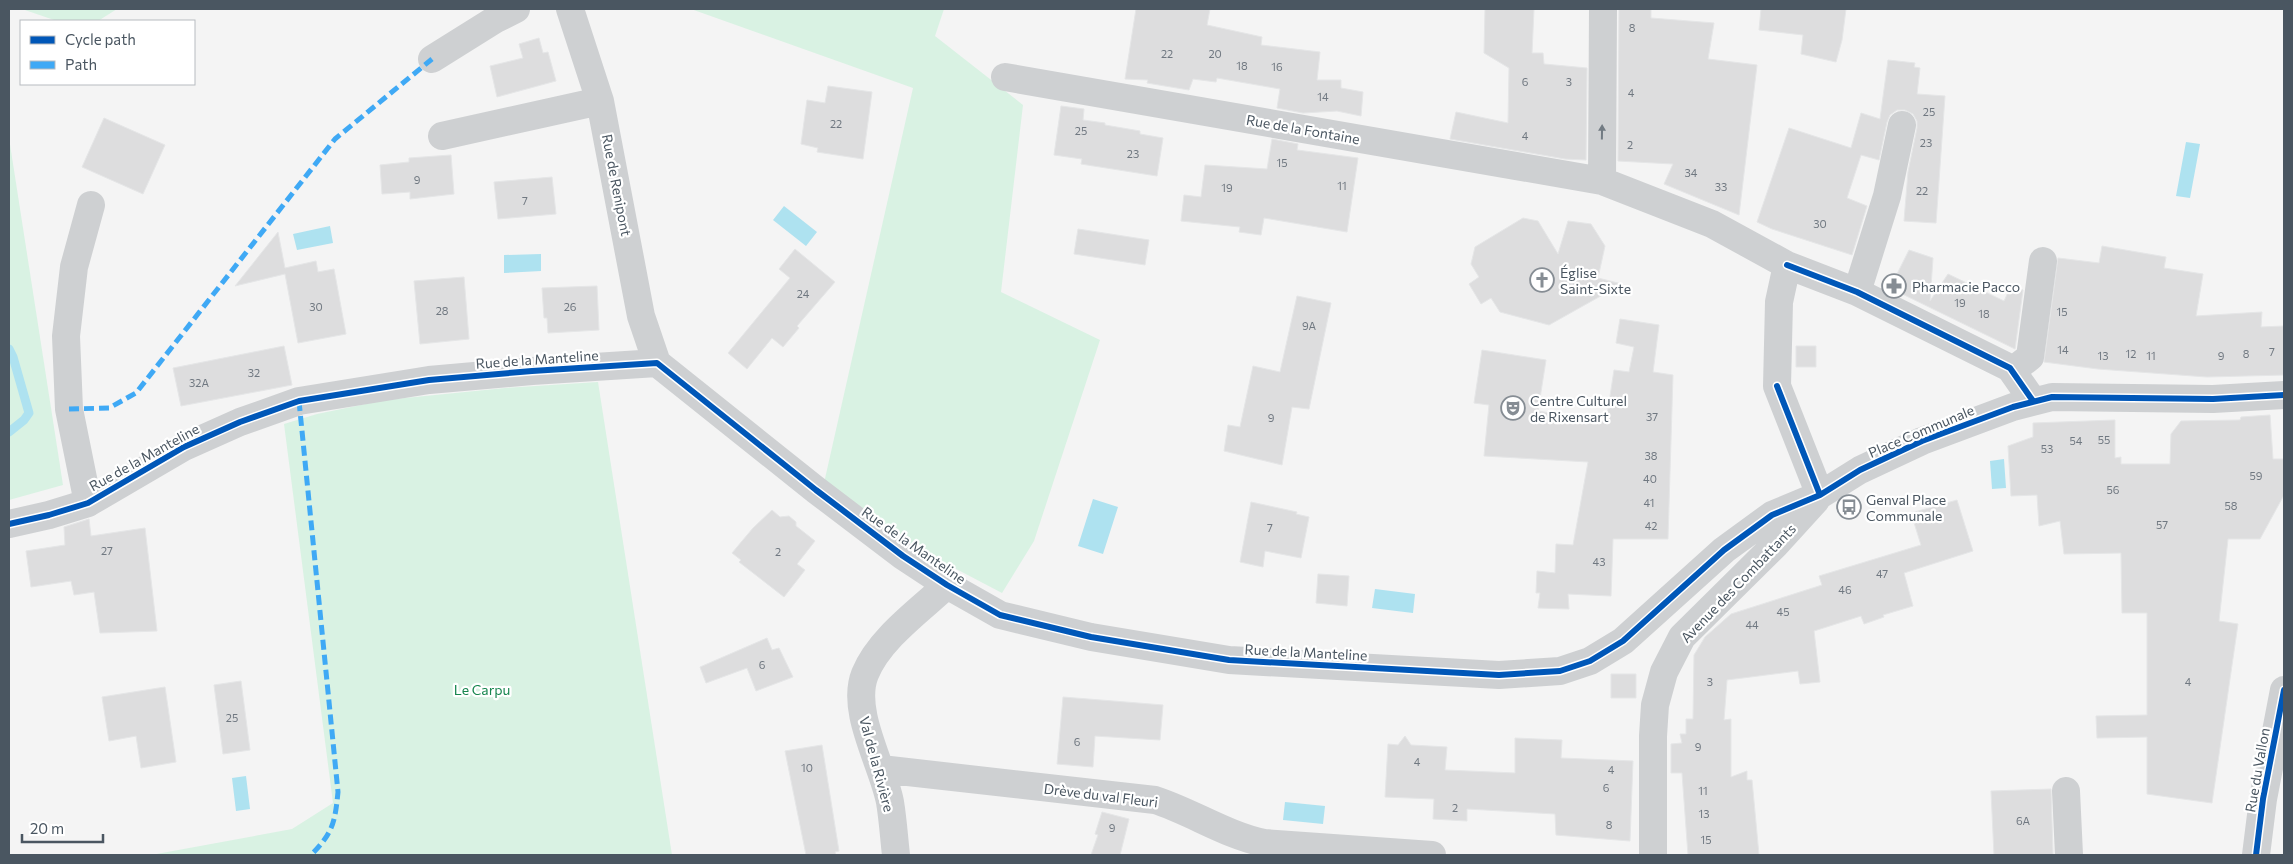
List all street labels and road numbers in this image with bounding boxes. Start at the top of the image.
street label: Rue de la Fontaine [1245,111,1361,147]
street label: Rue de Renipont [599,132,635,238]
street label: Rue de la Manteline [475,346,599,372]
street label: Place Communale [1866,401,1976,461]
street label: Rue de la Manteline [86,420,202,494]
street label: Rue de la Manteline [859,503,969,587]
street label: Avenue des Combattants [1677,520,1799,646]
street label: Rue de la Manteline [1244,640,1368,664]
street label: Val de la Rivière [856,714,898,814]
street label: Rue du Vallon [2241,726,2273,814]
street label: Drève du val Fleuri [1043,780,1159,810]

